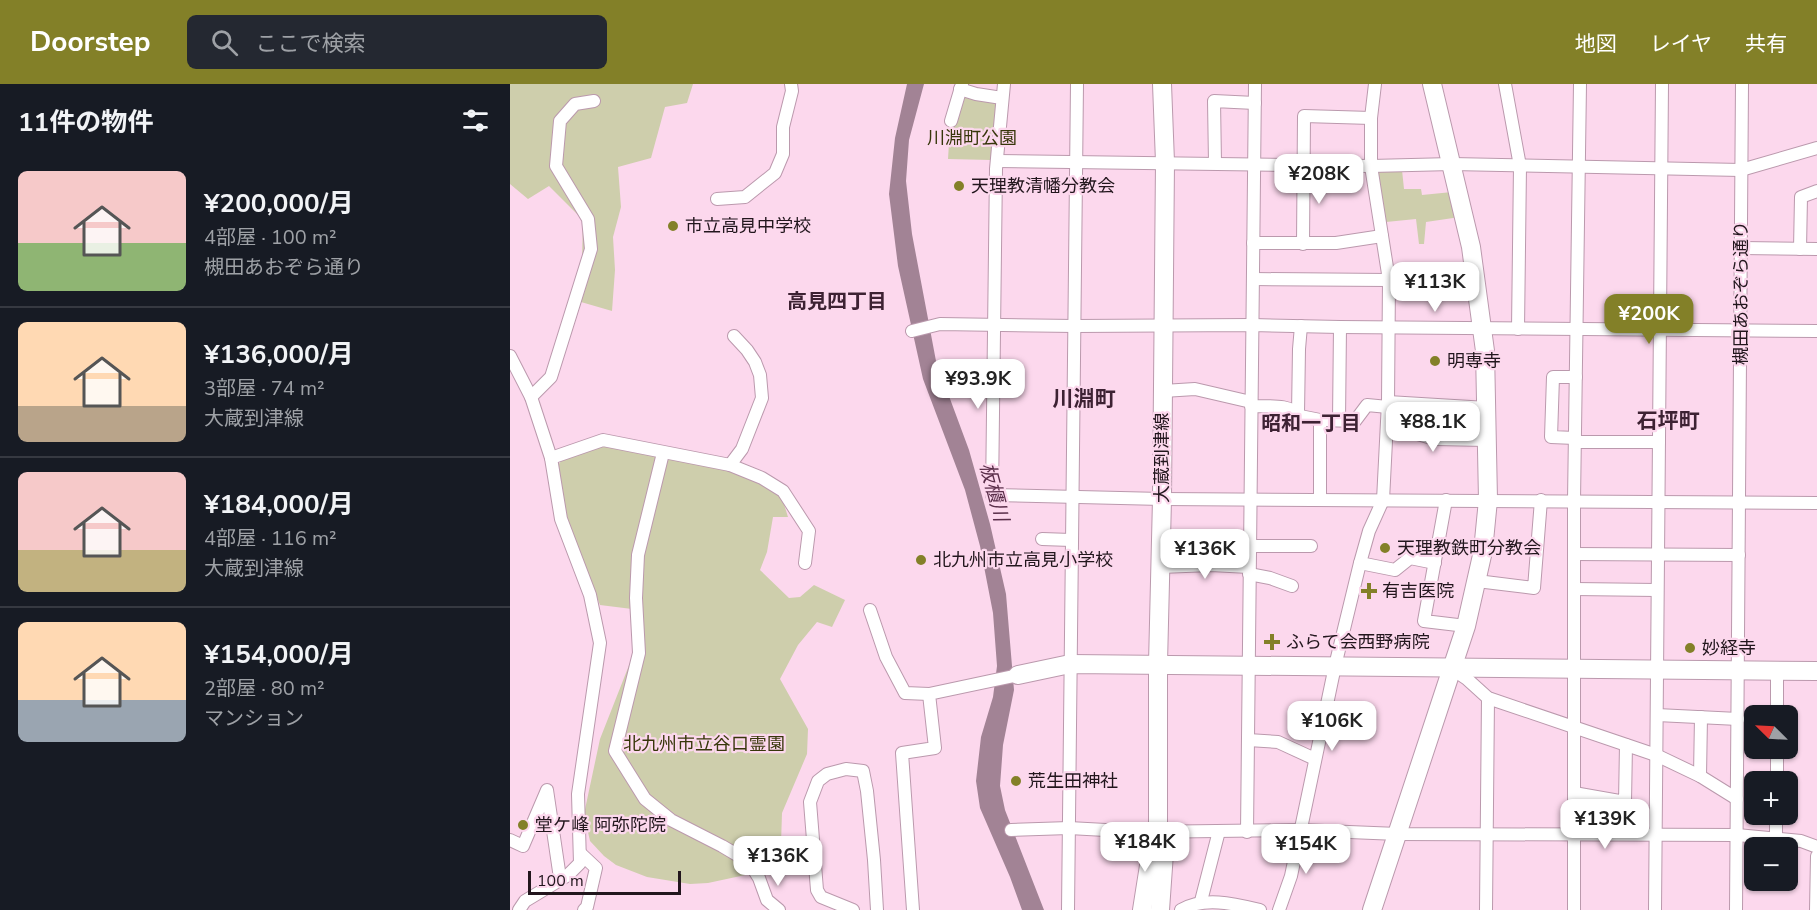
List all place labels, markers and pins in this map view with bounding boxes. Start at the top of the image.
pin: ¥208K [1277,154,1361,205]
place label: 天理教清幡分教会 [971,174,1115,198]
marker: 天理教清幡分教会 [952,179,966,193]
place label: 市立高見中学校 [685,214,811,238]
marker: 市立高見中学校 [666,219,680,233]
pin: ¥113K [1393,262,1477,313]
pin: ¥200K [1607,294,1691,345]
place label: 明専寺 [1447,349,1501,373]
marker: 明専寺 [1428,354,1442,368]
pin: ¥93.9K [929,359,1027,410]
pin: ¥88.1K [1384,402,1482,453]
pin: ¥136K [1163,529,1247,580]
place label: 天理教鉄町分教会 [1397,536,1541,560]
marker: 天理教鉄町分教会 [1378,541,1392,555]
place label: 北九州市立高見小学校 [933,548,1113,572]
marker: 北九州市立高見小学校 [914,553,928,567]
place label: 有吉医院 [1382,579,1454,603]
marker: 有吉医院 [1360,582,1378,600]
place label: ふらて会西野病院 [1286,630,1429,654]
marker: ふらて会西野病院 [1263,633,1281,651]
place label: 妙経寺 [1702,636,1756,660]
marker: 妙経寺 [1683,641,1697,655]
pin: ¥106K [1290,701,1374,752]
place label: 荒生田神社 [1028,769,1118,793]
marker: 荒生田神社 [1009,774,1023,788]
pin: ¥139K [1563,799,1647,850]
place label: 堂ケ峰 阿弥陀院 [535,813,666,837]
marker: 堂ケ峰 阿弥陀院 [516,818,530,832]
pin: ¥184K [1103,822,1187,873]
pin: ¥154K [1264,824,1348,875]
pin: ¥136K [736,836,820,887]

